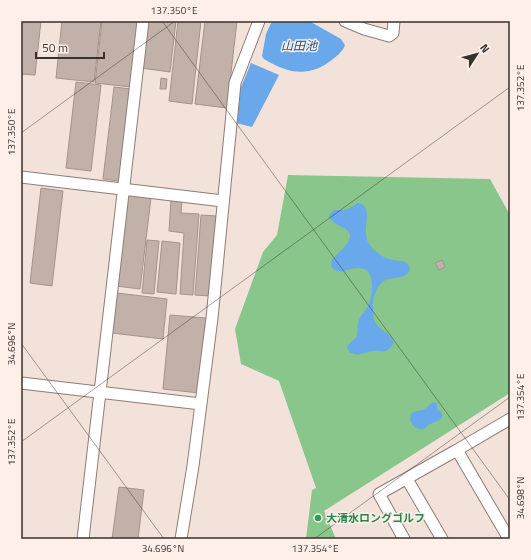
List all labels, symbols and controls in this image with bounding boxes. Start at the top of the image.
text: 137.350°E [151,3,198,18]
scale bar [36,34,104,60]
north arrow [457,34,497,74]
water label: 山田池 [281,36,318,55]
text: 50 m [42,38,68,57]
text: N [476,40,494,56]
text: 137.352°E [513,64,528,111]
text: 137.350°E [4,108,19,155]
text: 34.696°N [4,323,19,365]
text: 137.354°E [513,373,528,420]
text: 137.352°E [4,418,19,465]
text: 34.698°N [513,477,528,519]
place label: 大清水ロングゴルフ [326,510,425,526]
marker: 大清水ロングゴルフ [313,513,323,523]
text: 34.696°N [142,541,184,556]
text: 137.354°E [292,541,339,556]

